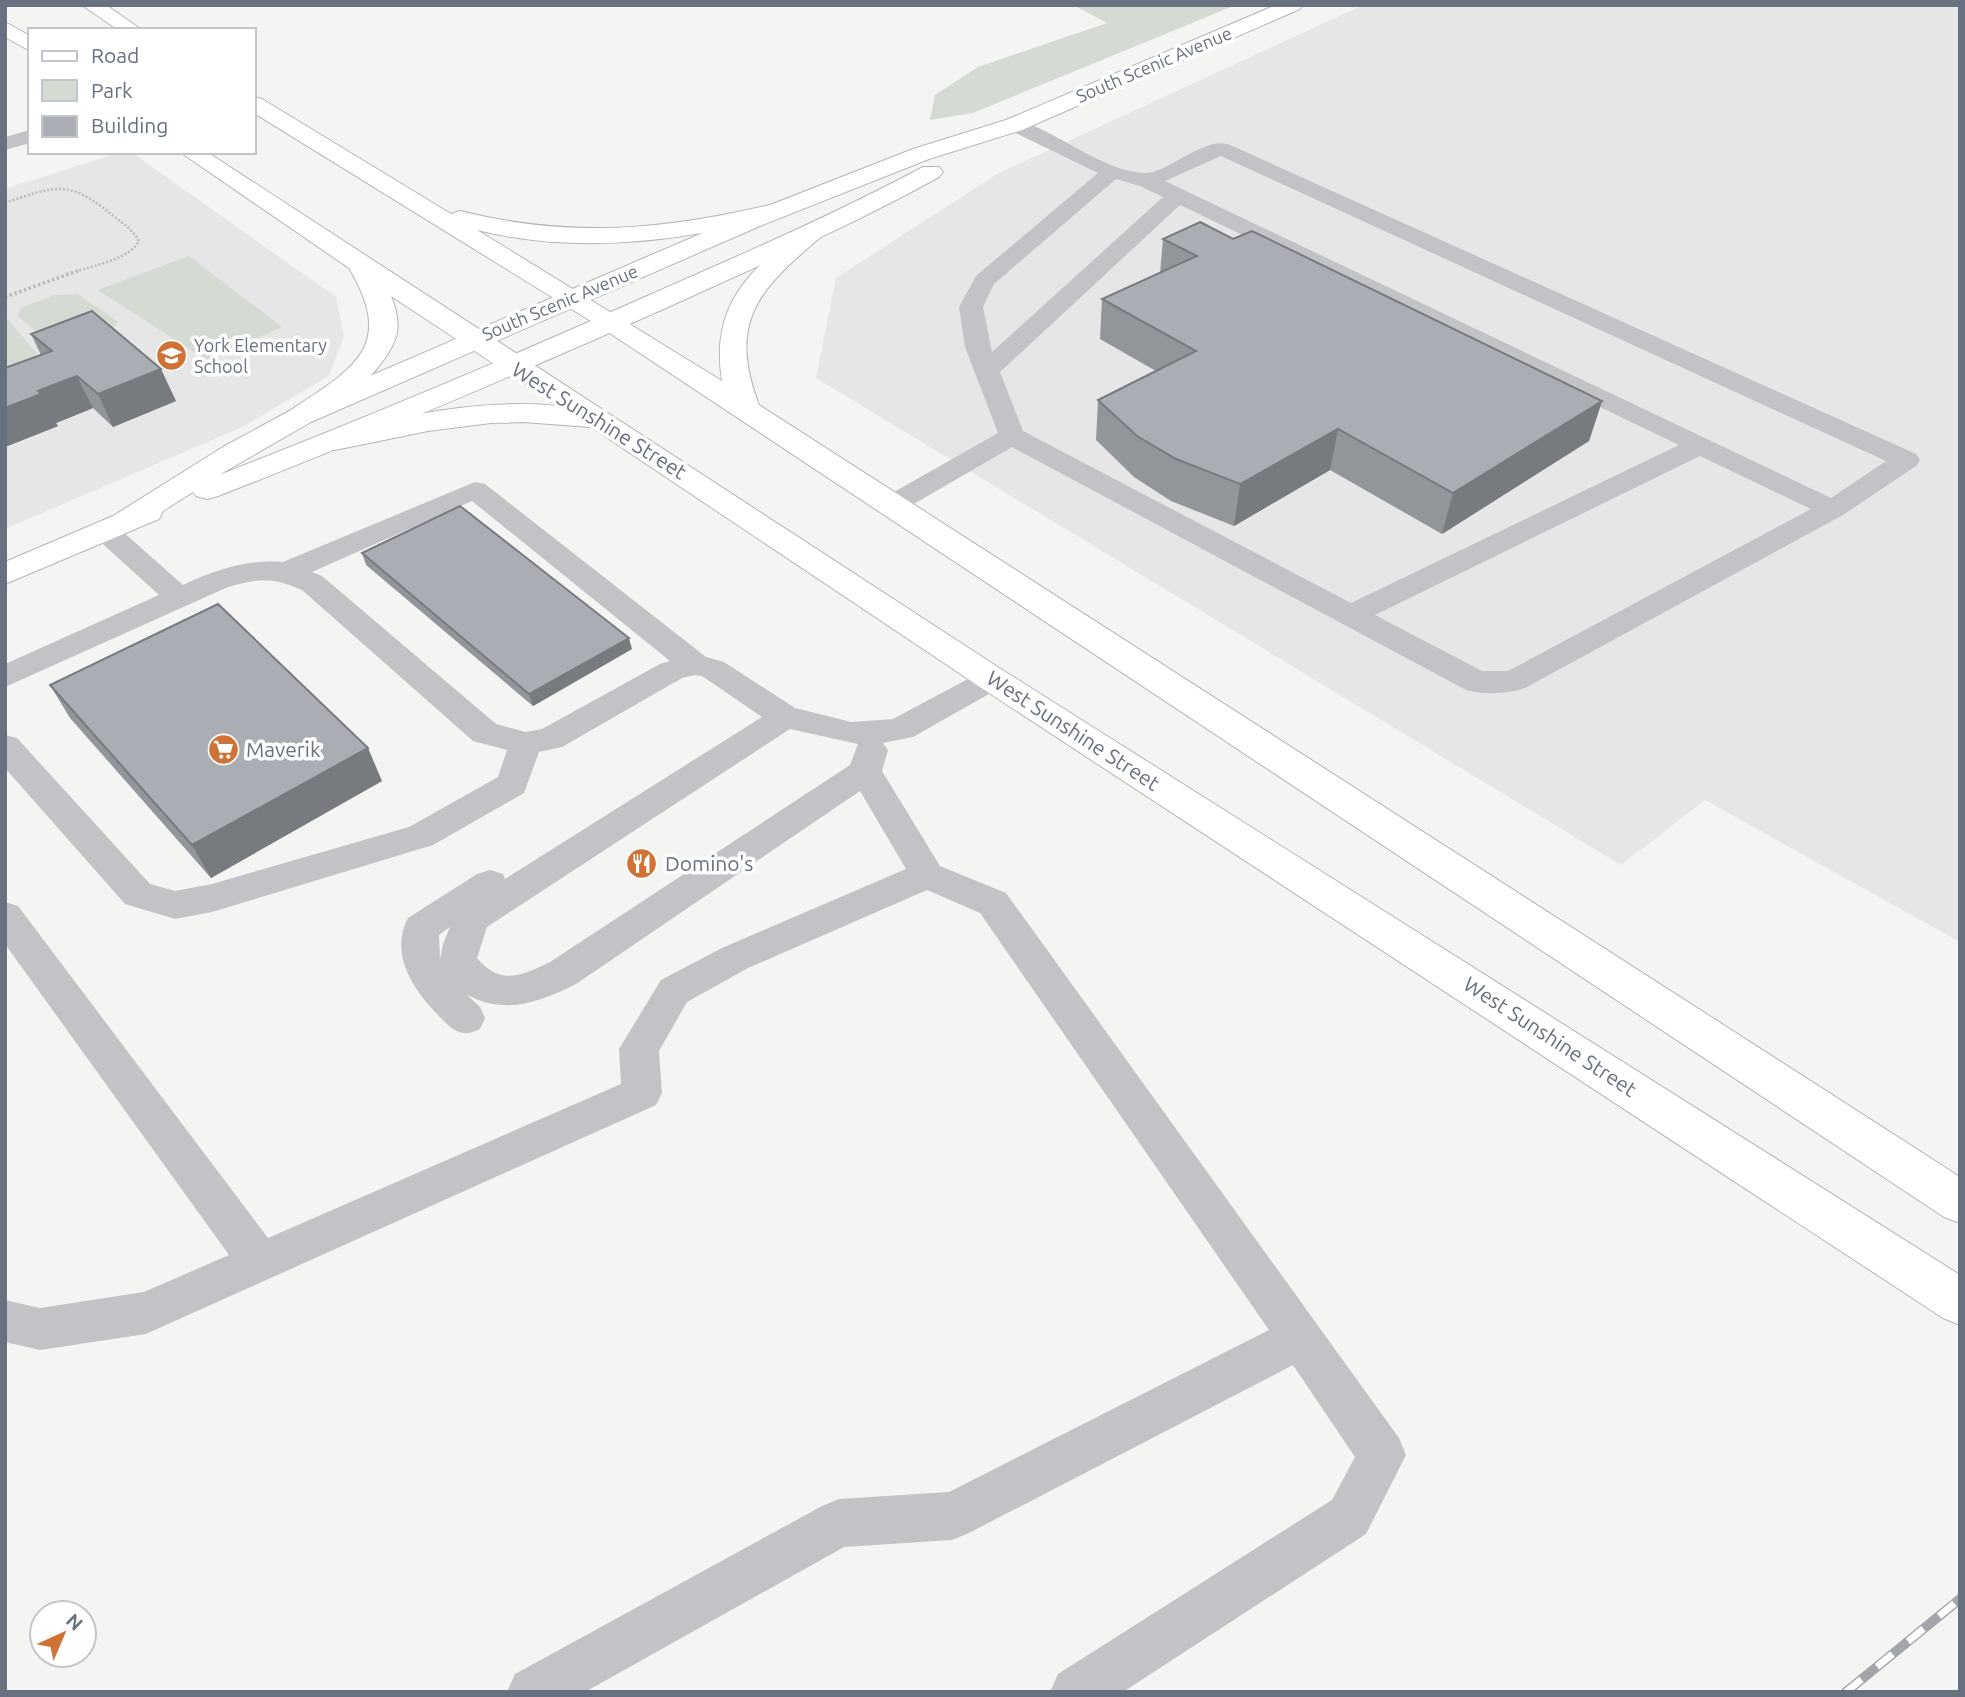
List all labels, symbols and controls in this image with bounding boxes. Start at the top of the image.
street label: South Scenic Avenue [1073,22,1234,106]
legend [28,28,256,154]
text: Road [91,43,139,67]
text: Park [91,78,133,102]
text: Building [91,113,168,137]
street label: South Scenic Avenue [479,260,640,344]
place label: York Elementary School [194,335,327,376]
school or university icon: York Elementary School [154,339,188,373]
street label: West Sunshine Street [508,357,691,484]
street label: West Sunshine Street [983,665,1164,795]
supermarket icon: Maverik [206,733,240,767]
place label: Maverik [246,737,321,761]
restaurant icon: Domino's [625,847,659,881]
place label: Domino's [665,851,753,875]
street label: West Sunshine Street [1460,971,1641,1101]
north arrow [28,1599,98,1669]
text: N [62,1609,88,1635]

